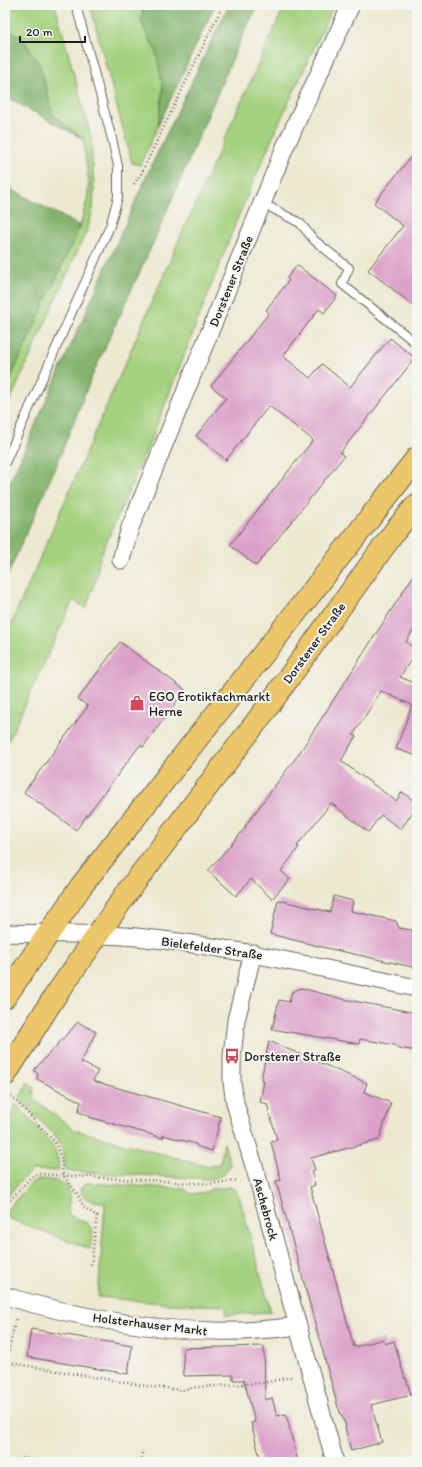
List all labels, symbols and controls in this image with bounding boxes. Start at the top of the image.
scale bar [20,18,85,44]
text: 20 m [26,25,53,39]
street label: Dorstener Straße [206,233,256,329]
street label: Dorstener Straße [279,599,349,687]
place label: EGO Erotikfachmarkt Herne [149,689,270,719]
shop icon: EGO Erotikfachmarkt Herne [128,694,146,712]
street label: Bielefelder Straße [160,933,264,963]
bus stop icon: Dorstener Straße [223,1047,241,1065]
place label: Dorstener Straße [244,1049,341,1064]
street label: Aschebrock [250,1176,282,1242]
street label: Holsterhauser Markt [92,1310,208,1338]

